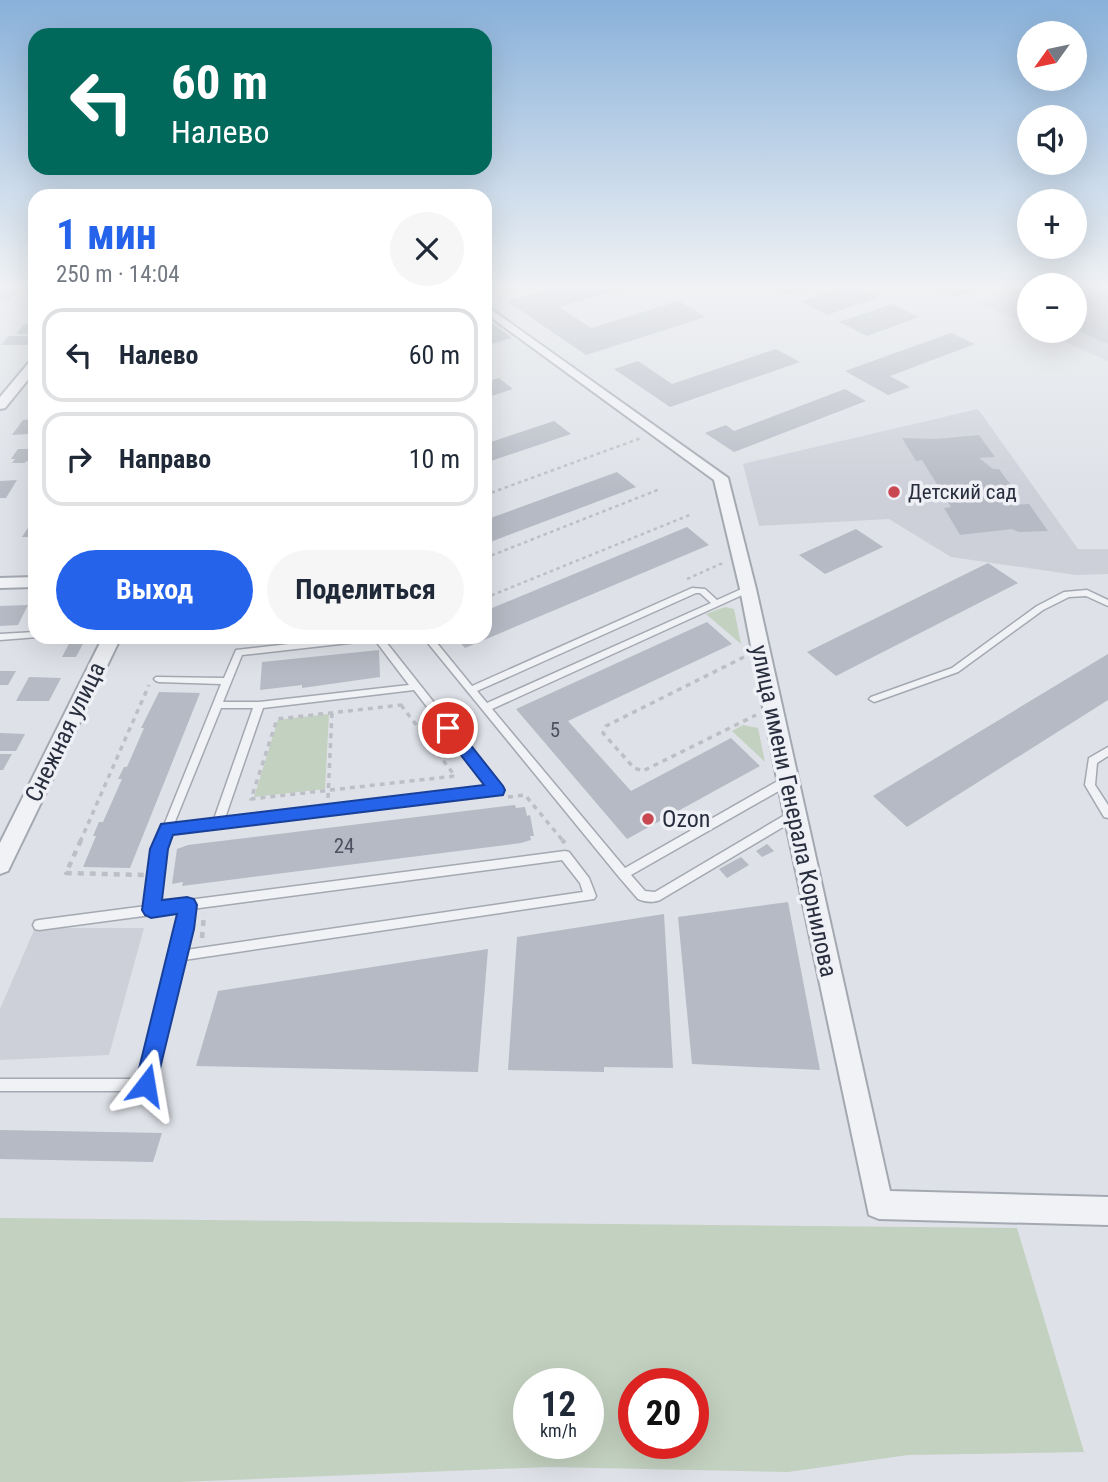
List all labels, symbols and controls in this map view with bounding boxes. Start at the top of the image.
north arrow [1017,21,1087,91]
map controls [1017,21,1087,343]
text: 60 m [171,54,268,111]
icon: left [56,56,147,147]
button: sound [1017,105,1087,175]
text: Налево [171,113,270,151]
button: + [1017,189,1087,259]
text: 1 мин [56,210,157,259]
button: close [390,212,464,286]
text: 250 m · 14:04 [56,261,180,288]
button: − [1017,273,1087,343]
icon: left [60,336,98,374]
text: Налево [119,340,199,370]
text: 60 m [409,340,460,370]
icon: right [60,440,98,478]
text: Направо [119,444,211,474]
text: 10 m [409,444,460,474]
place label: Детский сад [908,480,1017,504]
marker: Детский сад [886,484,902,500]
button: Выход [56,550,253,630]
button: Поделиться [267,550,464,630]
street label: улица имени Генерала Корнилова [745,642,843,980]
street label: Снежная улица [19,658,111,806]
pin [418,698,478,758]
icon: arrive [429,709,467,747]
house number: 5 [550,718,560,742]
place label: Ozon [662,805,710,833]
marker: Ozon [640,811,656,827]
house number: 24 [334,834,354,858]
position arrow [109,1048,183,1122]
speed limit sign: 20 [618,1368,709,1459]
text: 12 [541,1384,576,1425]
text: km/h [540,1420,577,1441]

